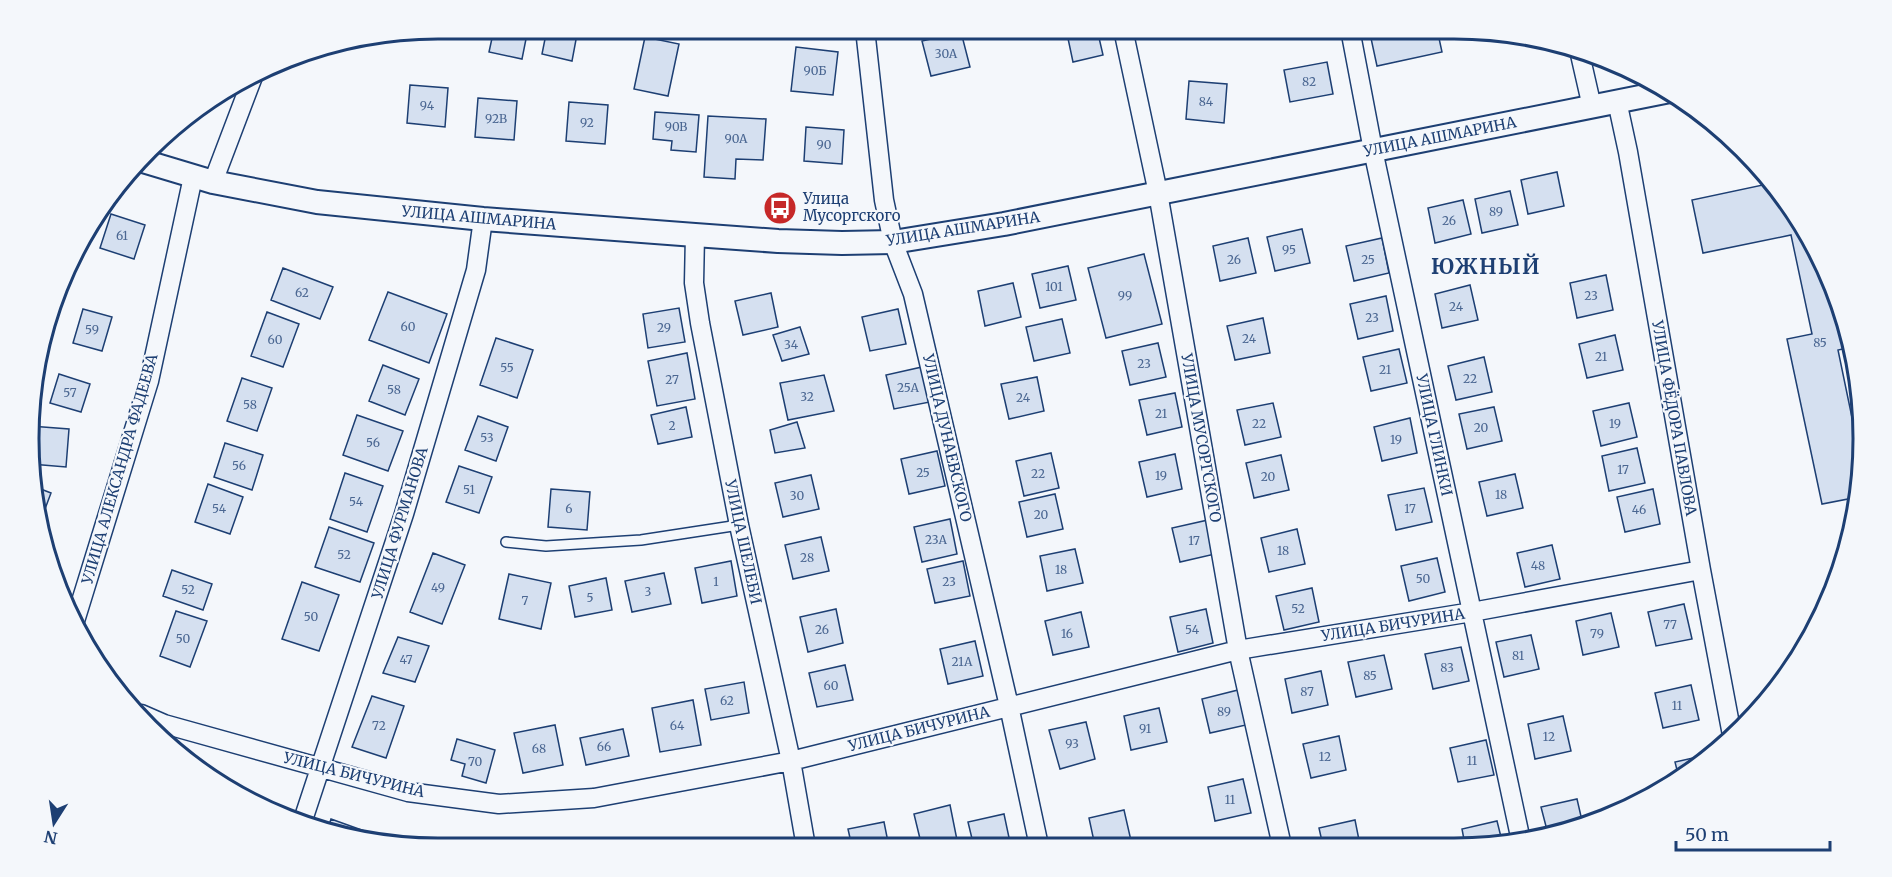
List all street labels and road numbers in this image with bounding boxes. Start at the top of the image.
street label: УЛИЦА АШМАРИНА [1361,112,1518,161]
street label: УЛИЦА АШМАРИНА [400,201,558,234]
street label: УЛИЦА АШМАРИНА [884,207,1041,250]
street label: УЛИЦА ФЁДОРА ПАВЛОВА [1648,318,1701,517]
street label: УЛИЦА АЛЕКСАНДРА ФАДЕЕВА [77,351,162,587]
street label: УЛИЦА ДУНАЕВСКОГО [919,351,976,524]
street label: УЛИЦА МУСОРГСКОГО [1177,351,1226,524]
street label: УЛИЦА ГЛИНКИ [1412,371,1457,498]
street label: УЛИЦА ФУРМАНОВА [367,444,432,602]
street label: УЛИЦА ШЕЛЕБИ [721,477,766,606]
street label: УЛИЦА БИЧУРИНА [1319,604,1466,645]
street label: УЛИЦА БИЧУРИНА [845,702,992,756]
street label: УЛИЦА БИЧУРИНА [281,748,427,801]

